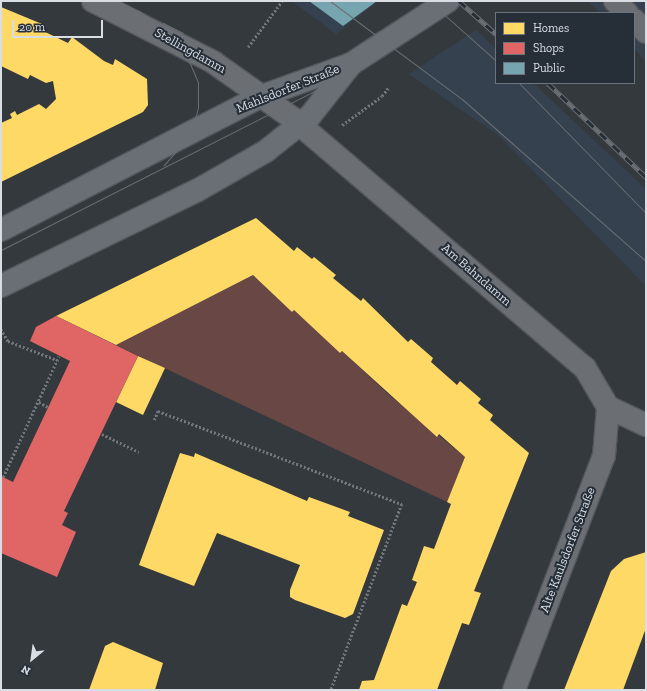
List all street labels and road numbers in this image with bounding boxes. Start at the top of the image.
street label: Stellingdamm [152,25,228,77]
street label: Mahlsdorfer Straße [234,61,342,117]
street label: Am Bahndamm [438,240,514,310]
street label: Alte Kaulsdorfer Straße [537,485,599,615]

